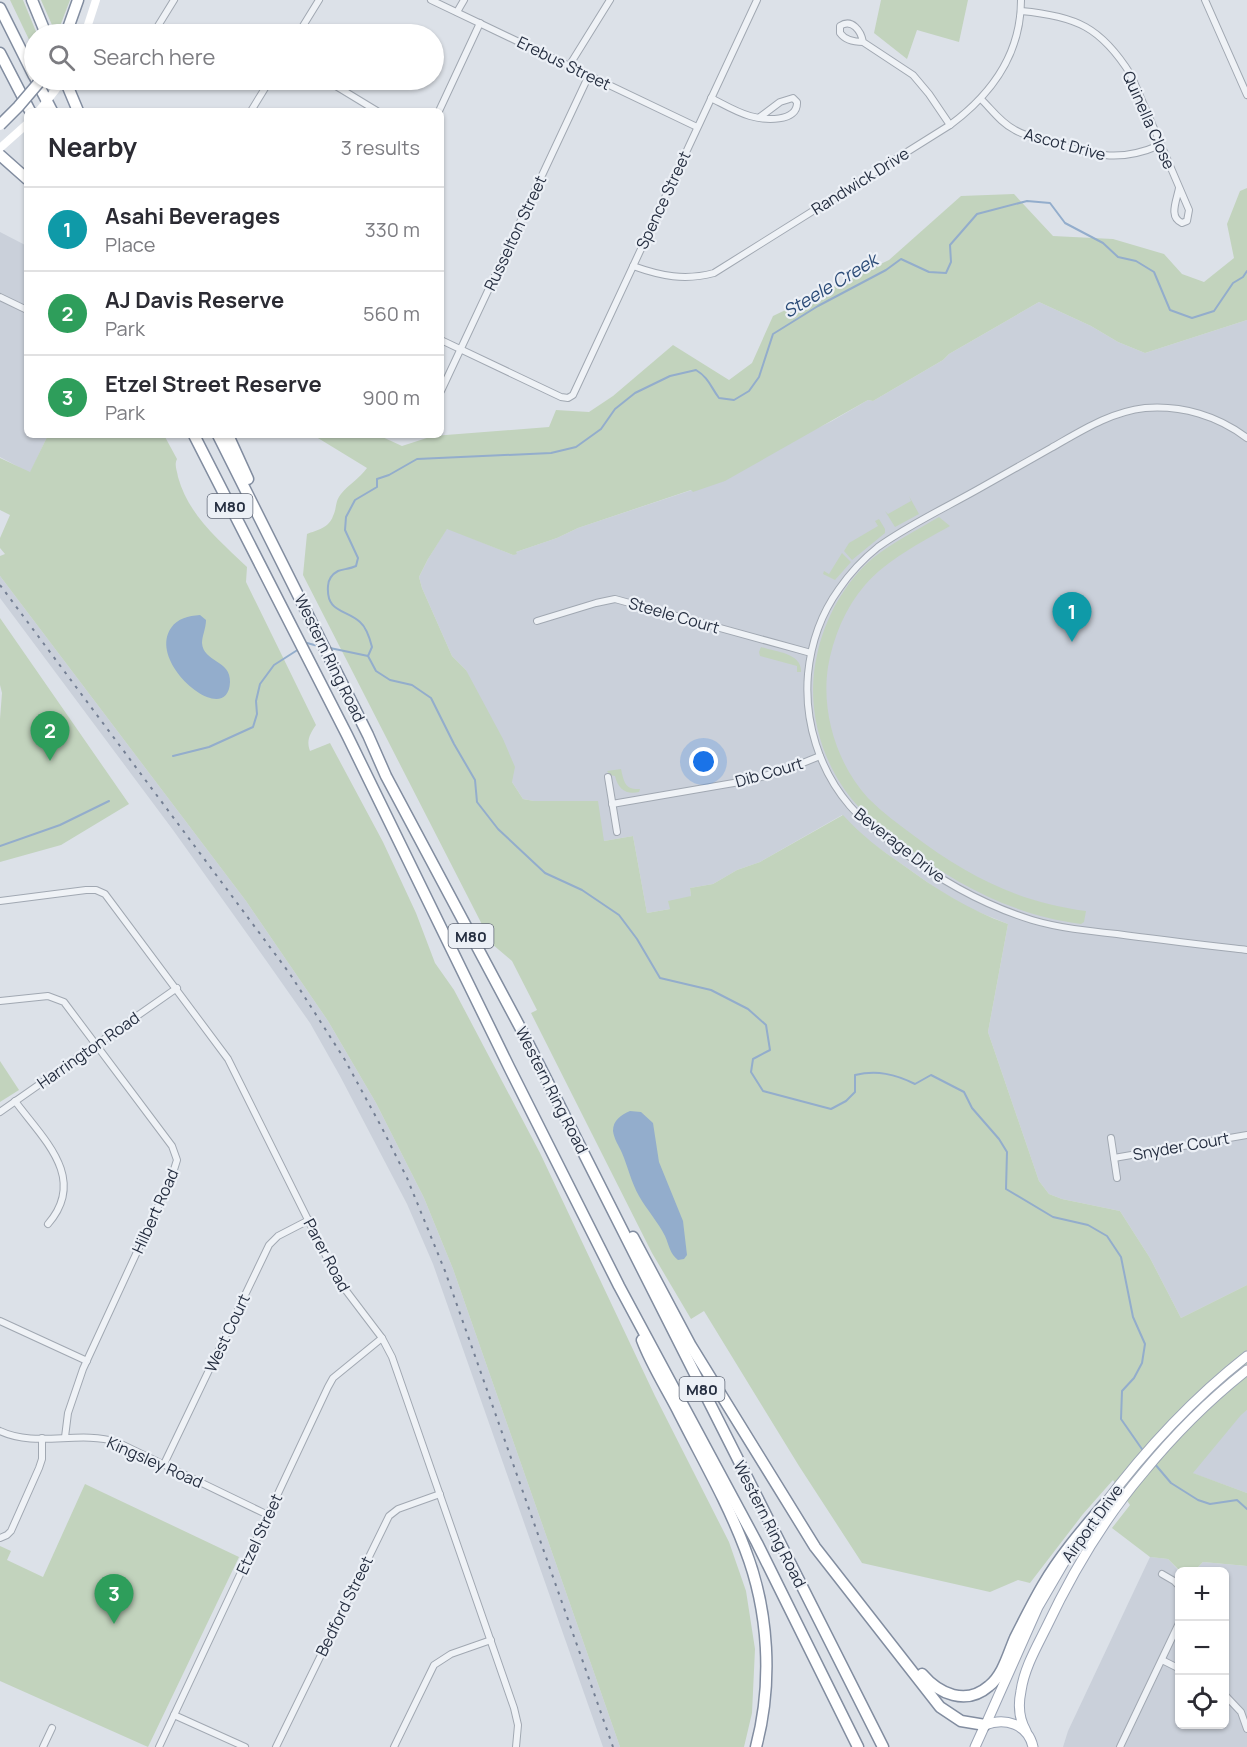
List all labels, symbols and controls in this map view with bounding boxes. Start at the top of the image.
search box [24,24,444,90]
street label: Erebus Street [513,31,615,95]
icon: search [45,41,78,74]
text: Search here [93,42,215,72]
street label: Quinella Close [1117,67,1181,173]
street label: Ascot Drive [1022,123,1108,165]
text: Nearby [48,129,137,165]
text: 3 results [341,134,420,161]
street label: Randwick Drive [807,142,913,220]
street label: Spence Street [631,147,695,253]
street label: Russelton Street [479,172,551,294]
text: Asahi Beverages [105,201,280,231]
text: 1 [63,216,72,243]
text: 330 m [365,216,420,243]
text: Place [105,231,155,258]
water label: Steele Creek [778,246,884,323]
text: AJ Davis Reserve [105,285,284,315]
text: 2 [62,300,73,327]
text: 560 m [363,300,420,327]
text: Park [105,315,145,342]
text: Etzel Street Reserve [105,369,322,399]
text: 3 [62,384,73,411]
text: 900 m [362,384,420,411]
text: Park [105,399,145,426]
road number: M80 [208,494,252,518]
street label: Western Ring Road [290,590,370,726]
street label: Steele Court [626,592,722,638]
pin: 1 [1052,592,1092,642]
pin: 2 [31,712,70,761]
your location [689,747,718,776]
street label: Dib Court [732,752,806,792]
street label: Beverage Drive [850,803,950,887]
road number: M80 [448,924,494,948]
street label: Harrington Road [32,1006,144,1094]
street label: Western Ring Road [511,1023,593,1157]
street label: Snyder Court [1131,1127,1231,1165]
street label: Hilbert Road [127,1165,183,1257]
street label: Parer Road [299,1215,355,1295]
street label: West Court [199,1290,255,1376]
road number: M80 [680,1377,724,1401]
street label: Kingsley Road [103,1431,207,1493]
street label: Western Ring Road [729,1457,811,1591]
street label: Airport Drive [1056,1480,1128,1566]
street label: Etzel Street [231,1490,287,1578]
street label: Bedford Street [310,1552,378,1660]
map controls [1175,1567,1229,1729]
button: + [1175,1567,1229,1621]
pin: 3 [94,1574,134,1624]
button: − [1175,1621,1229,1675]
button: locate [1175,1675,1229,1729]

